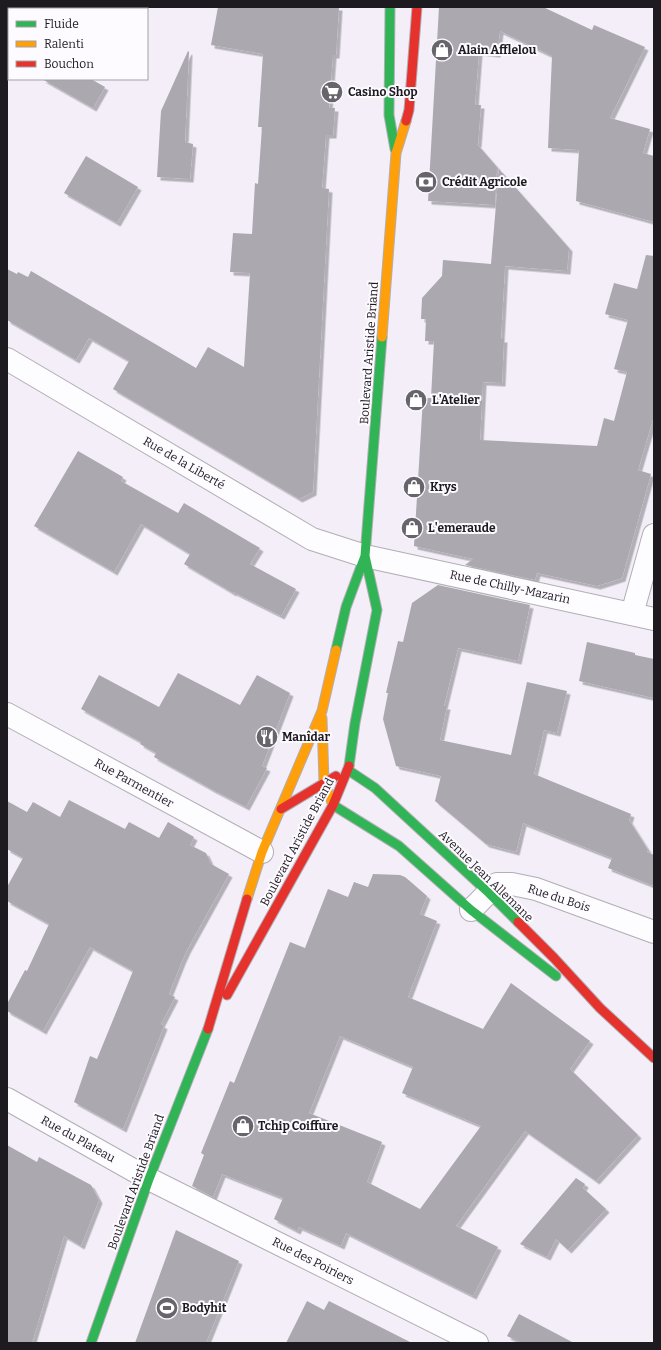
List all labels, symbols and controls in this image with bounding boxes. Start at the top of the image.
legend [8,8,148,80]
text: Fluide [44,17,79,31]
text: Ralenti [44,37,84,51]
shop icon: Alain Afflelou [429,37,455,63]
place label: Alain Afflelou [458,43,537,57]
text: Bouchon [44,57,94,71]
supermarket icon: Casino Shop [319,79,345,105]
place label: Casino Shop [348,85,418,99]
bank icon: Crédit Agricole [413,169,439,195]
place label: Crédit Agricole [442,175,528,189]
street label: Boulevard Aristide Briand [357,281,381,425]
shop icon: L'Atelier [403,387,429,413]
place label: L'Atelier [432,393,480,407]
street label: Rue de la Liberté [141,434,227,492]
shop icon: Krys [401,474,427,500]
place label: Krys [430,480,457,494]
shop icon: L'emeraude [399,515,425,541]
place label: L'emeraude [428,521,496,535]
street label: Rue de Chilly-Mazarin [449,567,572,607]
restaurant icon: Manîdar [254,724,280,750]
place label: Manîdar [282,730,330,744]
street label: Rue Parmentier [92,756,177,811]
street label: Boulevard Aristide Briand [257,776,337,908]
street label: Avenue Jean Allemane [436,827,536,925]
street label: Rue du Bois [526,881,592,915]
street label: Boulevard Aristide Briand [105,1112,167,1252]
street label: Rue du Plateau [38,1113,118,1165]
shop icon: Tchip Coiffure [230,1113,256,1139]
place label: Tchip Coiffure [258,1119,339,1133]
street label: Rue des Poiriers [270,1234,356,1288]
sports icon: Bodyhit [154,1295,180,1321]
place label: Bodyhit [182,1301,227,1315]

